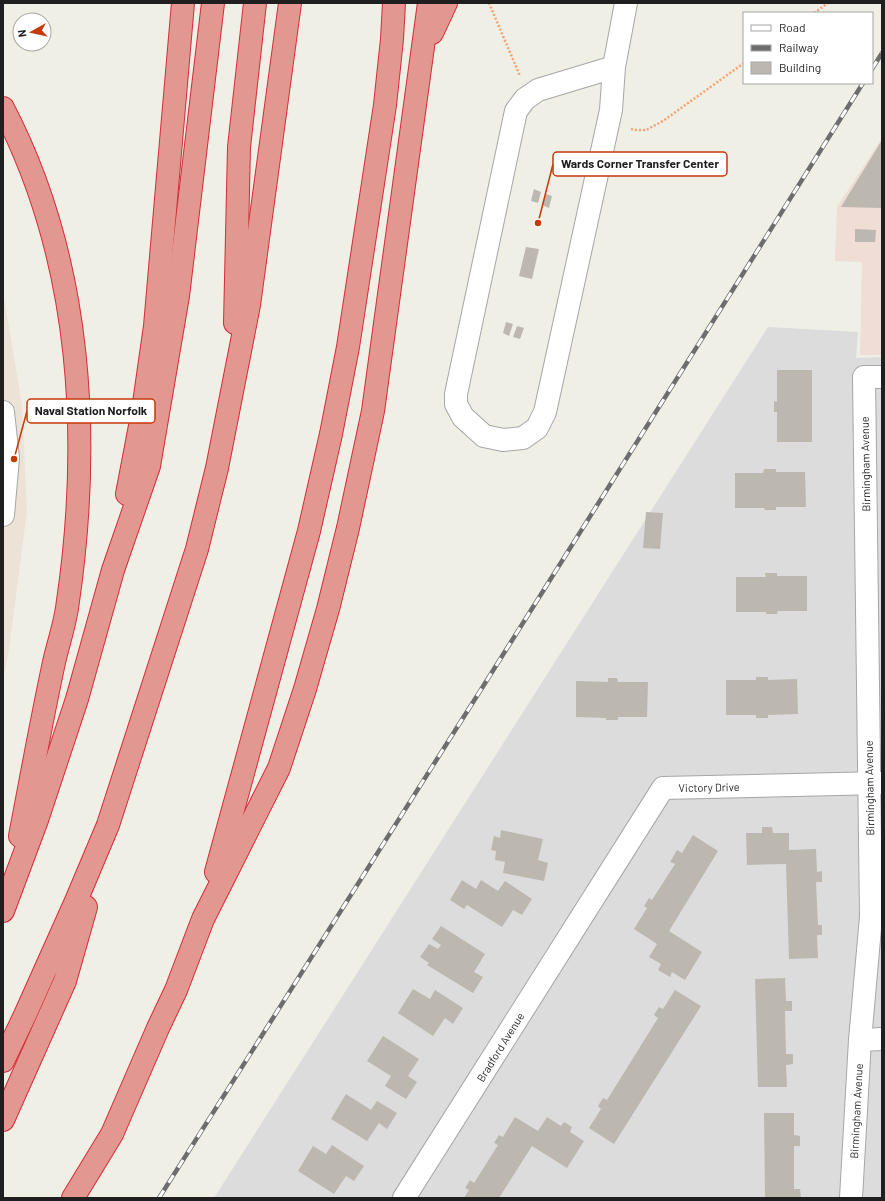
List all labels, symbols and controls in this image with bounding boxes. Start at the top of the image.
north arrow [12,12,52,52]
legend [743,12,873,84]
text: Road [779,20,806,34]
text: N [15,29,29,38]
text: Railway [779,40,819,54]
text: Building [779,60,821,74]
callout: Wards Corner Transfer Center [553,152,727,176]
text: Wards Corner Transfer Center [561,156,719,170]
callout: Naval Station Norfolk [27,399,155,423]
text: Naval Station Norfolk [35,403,148,417]
street label: Birmingham Avenue [858,416,872,512]
street label: Birmingham Avenue [862,740,876,836]
street label: Victory Drive [678,780,740,794]
street label: Bradford Avenue [474,1010,527,1084]
street label: Birmingham Avenue [847,1063,865,1159]

